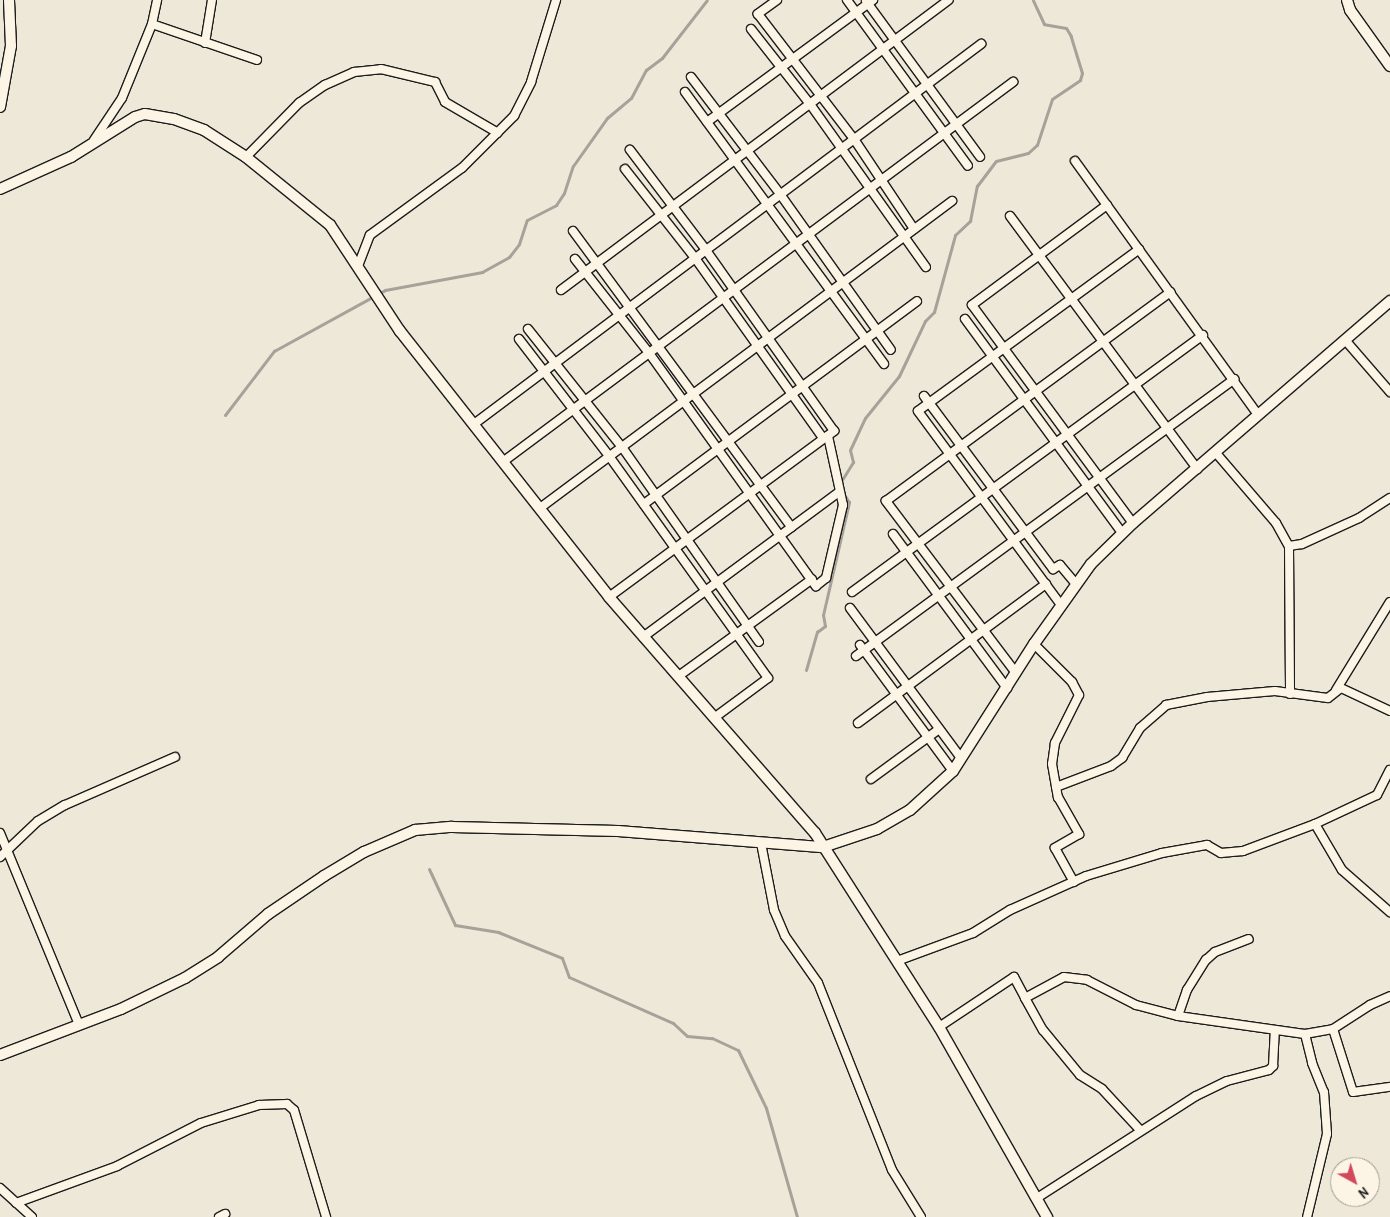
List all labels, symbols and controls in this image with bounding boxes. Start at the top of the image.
north arrow [1330,1157,1380,1207]
text: N [1355,1184,1373,1203]

